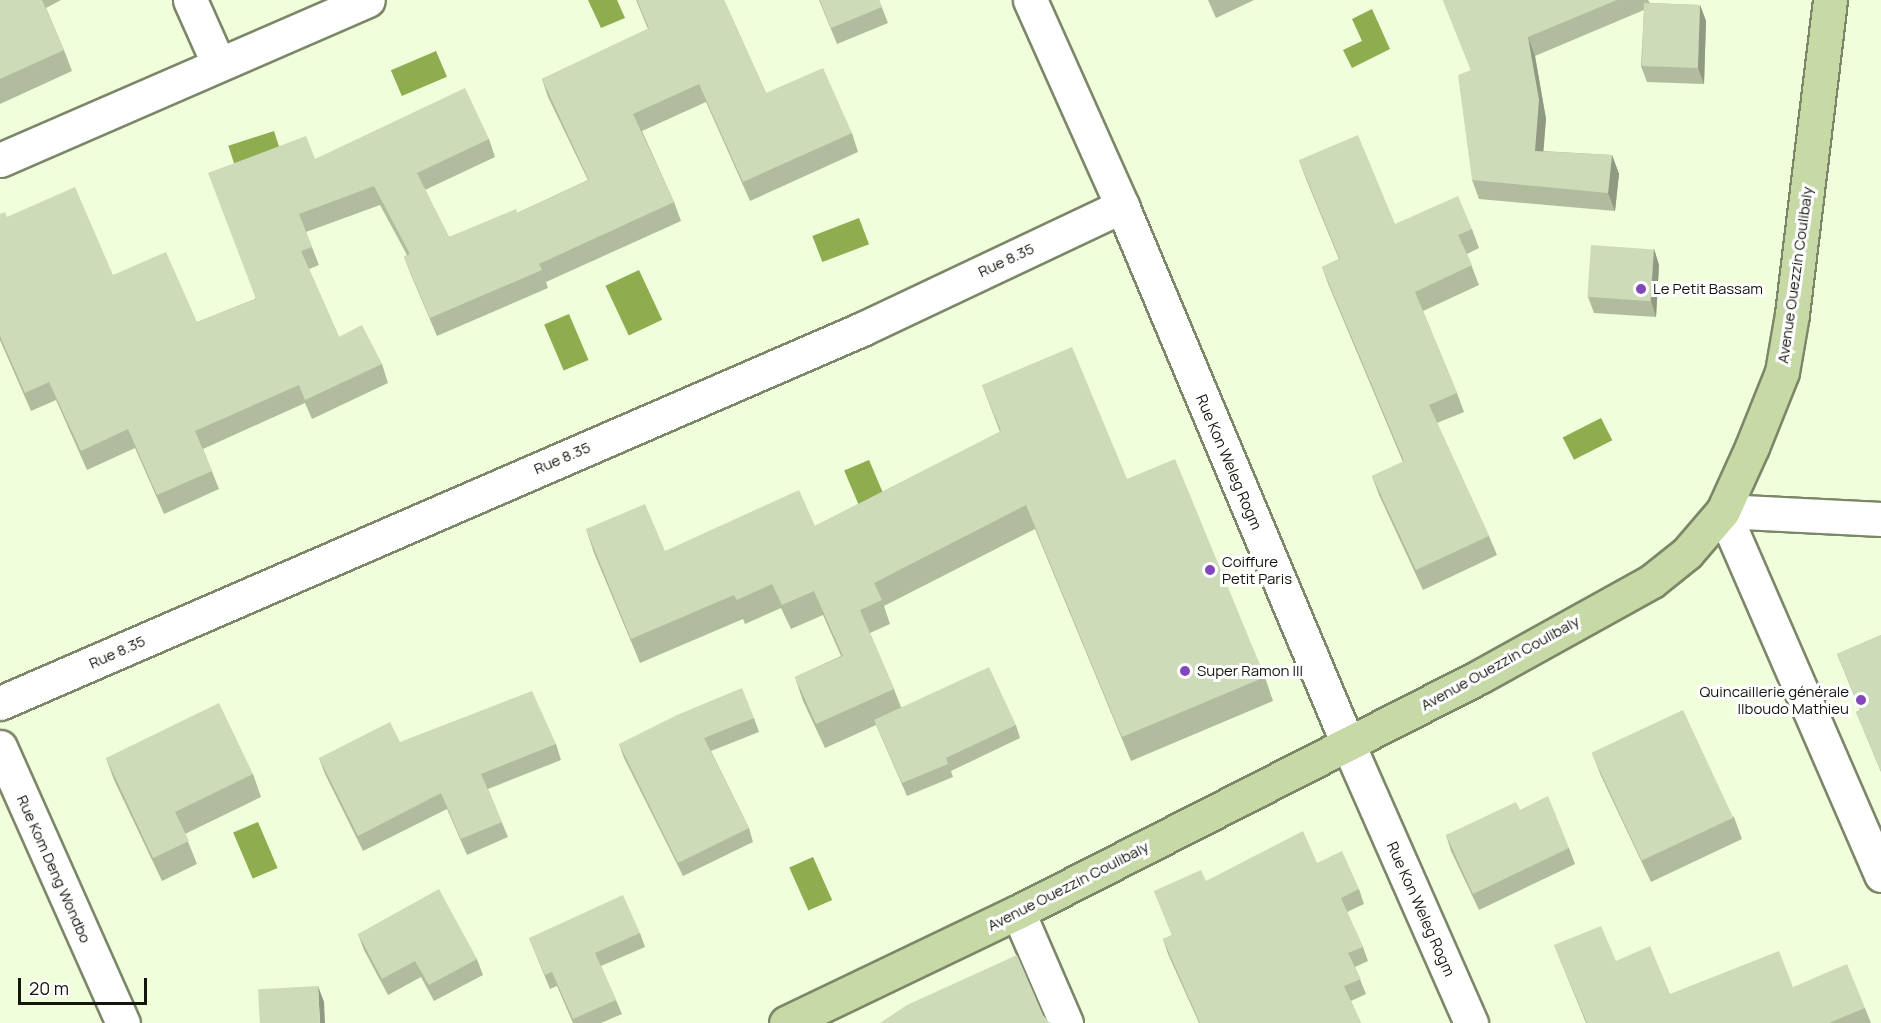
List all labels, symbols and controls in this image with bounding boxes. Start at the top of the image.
street label: Avenue Ouezzin Coulibaly [1774,185,1816,365]
street label: Rue 8.35 [975,239,1037,281]
place label: Le Petit Bassam [1653,280,1763,298]
marker: Le Petit Bassam [1634,282,1648,296]
street label: Rue Kon Weleg Rogm [1192,392,1266,532]
street label: Rue 8.35 [531,438,593,478]
place label: Coiffure Petit Paris [1222,552,1292,587]
marker: Coiffure Petit Paris [1203,563,1217,577]
street label: Avenue Ouezzin Coulibaly [1418,612,1582,714]
street label: Rue 8.35 [86,632,148,672]
place label: Super Ramon III [1197,662,1303,680]
marker: Super Ramon III [1178,664,1192,678]
place label: Quincaillerie générale Ilboudo Mathieu [1700,682,1849,717]
marker: Quincaillerie générale Ilboudo Mathieu [1854,693,1868,707]
street label: Rue Kom Deng Wondbo [13,792,95,946]
street label: Avenue Ouezzin Coulibaly [984,838,1152,934]
street label: Rue Kon Weleg Rogm [1383,839,1459,979]
scale bar [21,966,150,1004]
text: 20 m [29,976,69,1000]

